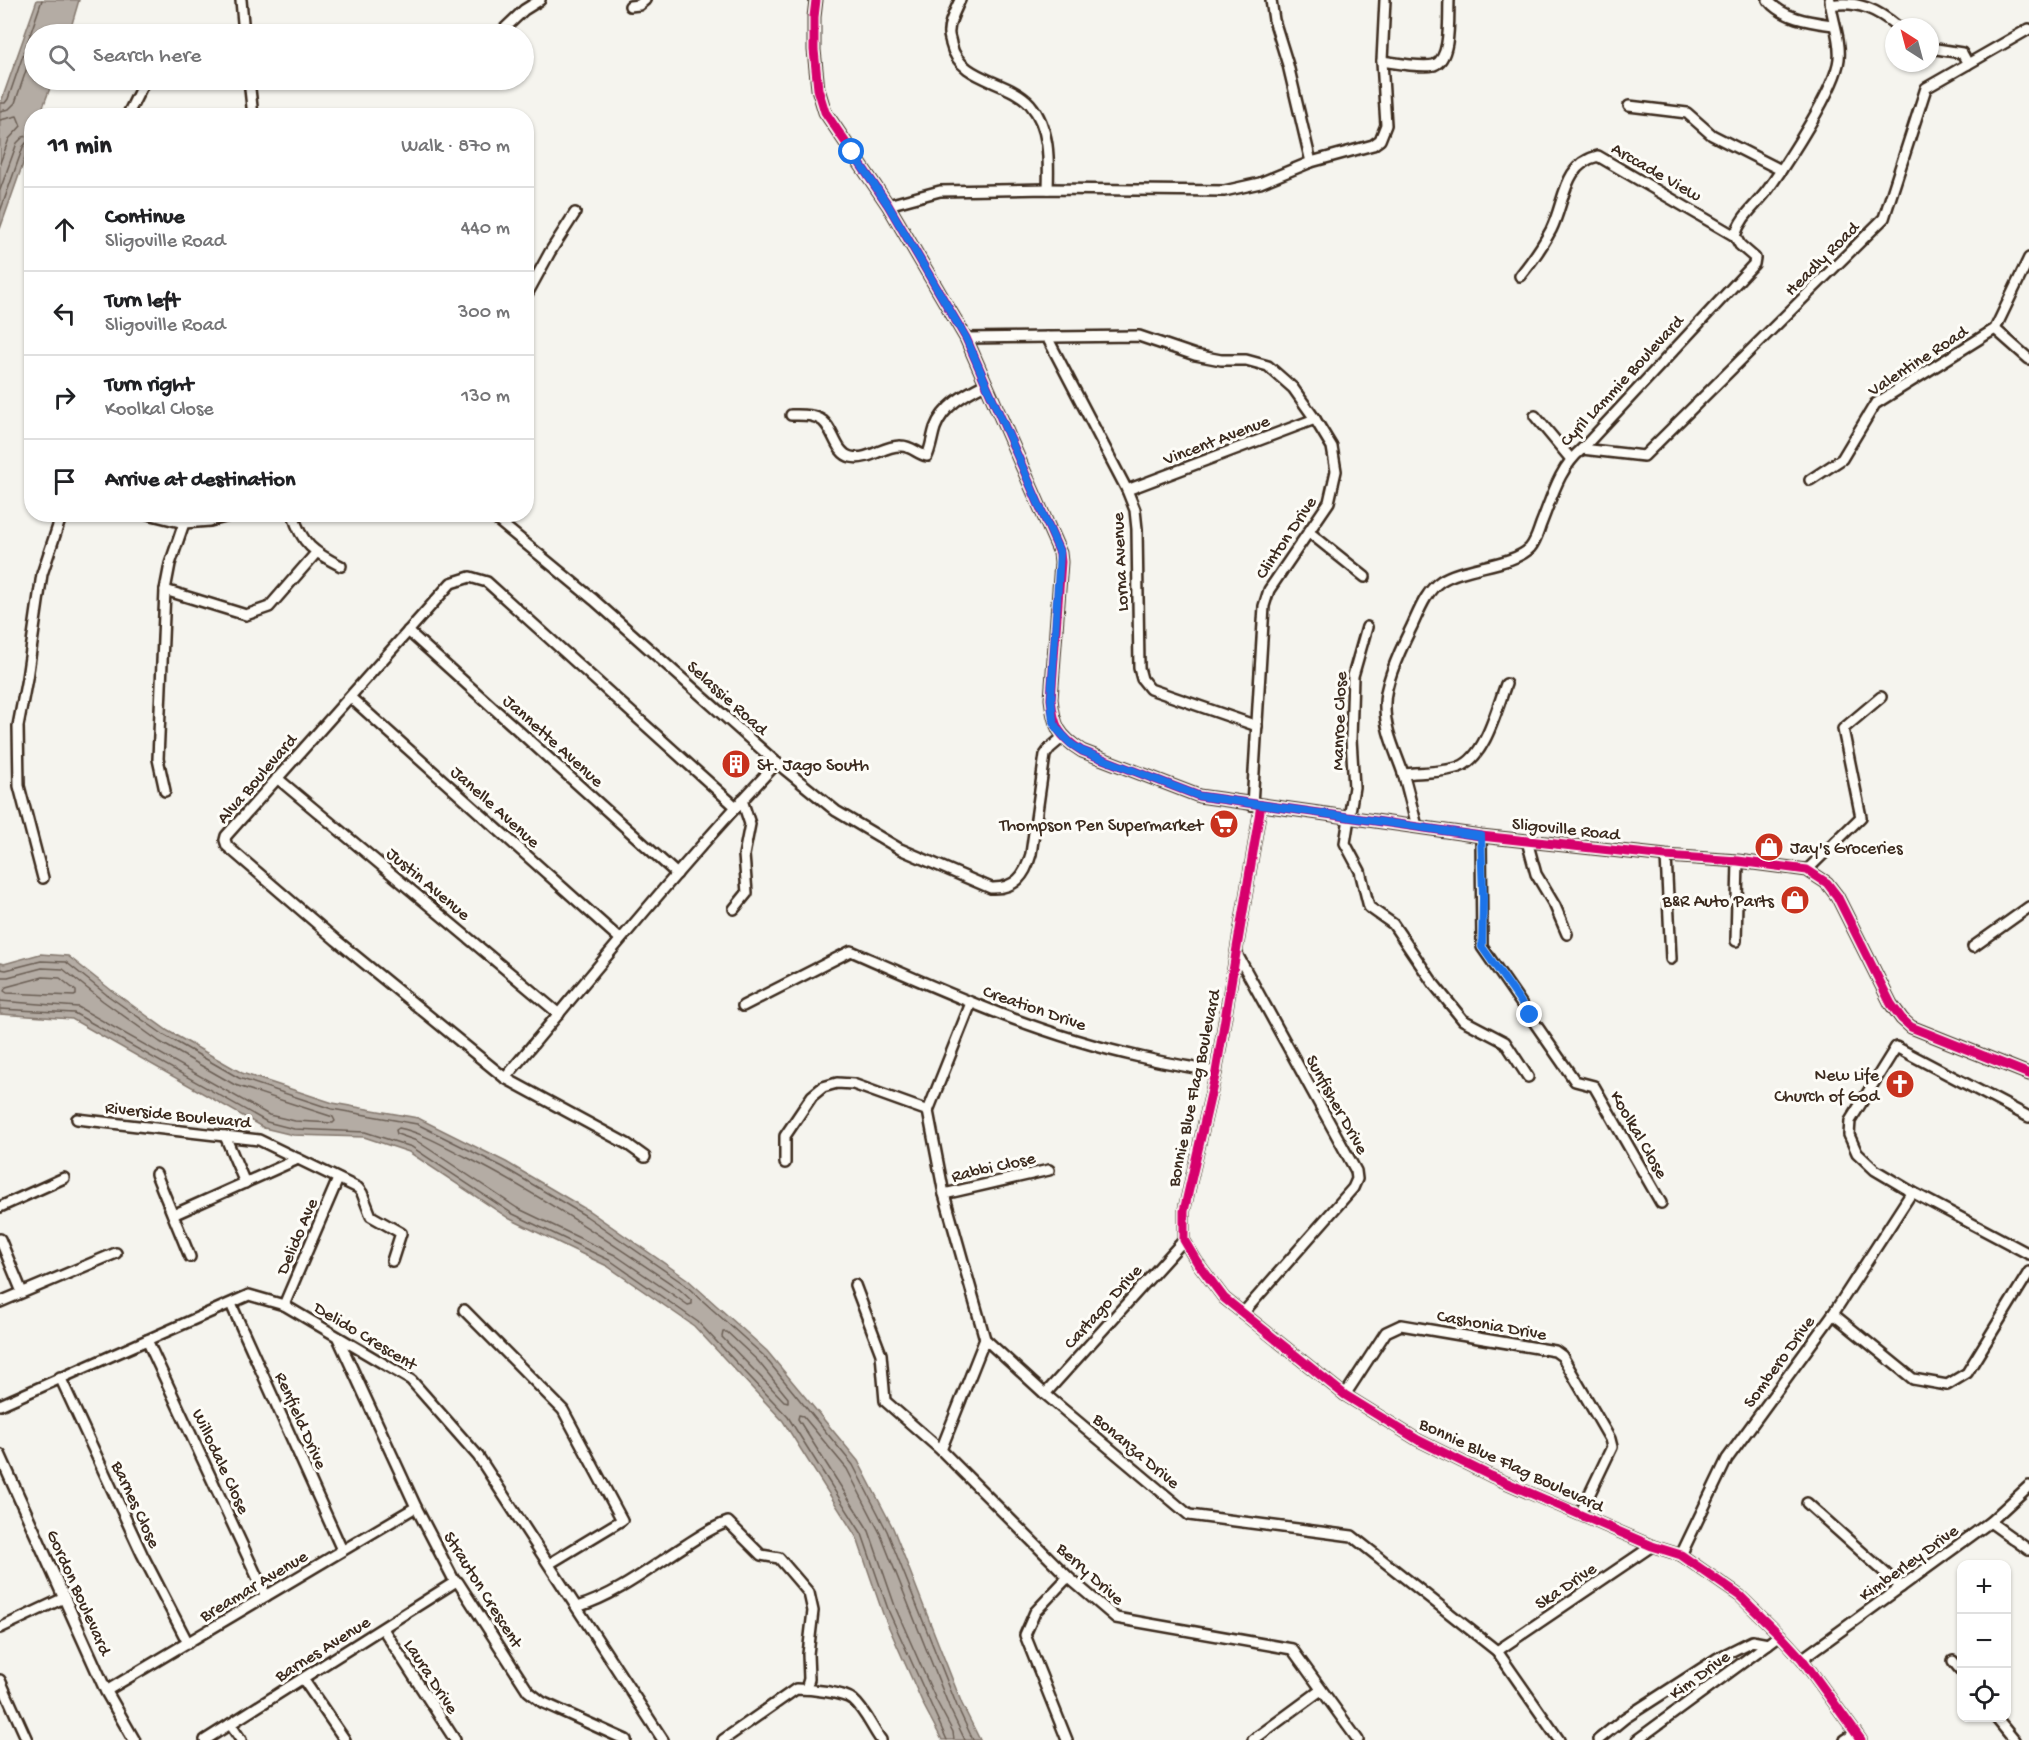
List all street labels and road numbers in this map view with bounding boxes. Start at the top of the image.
street label: Arccade View [1607,139,1705,207]
street label: Headly Road [1781,217,1865,301]
street label: Cyril Lammie Boulevard [1557,311,1690,452]
street label: Valentine Road [1864,321,1973,403]
street label: Vincent Avenue [1160,411,1274,472]
street label: Clinton Drive [1252,493,1323,584]
street label: Lorna Avenue [1108,511,1135,612]
street label: Selassie Road [682,657,772,742]
street label: Manroe Close [1328,670,1353,771]
street label: Jannette Avenue [498,691,608,793]
street label: Alva Boulevard [213,729,303,829]
street label: Janelle Avenue [445,762,544,854]
street label: Sligoville Road [1511,814,1622,847]
street label: Justin Avenue [381,844,474,926]
street label: Creation Drive [980,982,1089,1037]
street label: Bonnie Blue Flag Boulevard [1164,987,1227,1190]
street label: Sunfisher Drive [1300,1052,1372,1159]
street label: Koolkal Close [1604,1088,1672,1183]
street label: Riverside Boulevard [104,1098,253,1135]
street label: Rabbi Close [950,1148,1038,1188]
street label: Delido Ave [272,1195,324,1279]
street label: Cartago Drive [1060,1261,1148,1354]
street label: Delido Crescent [309,1298,421,1377]
street label: Cashonia Drive [1435,1306,1549,1347]
street label: Sombero Drive [1740,1312,1821,1413]
street label: Renfield Drive [269,1369,331,1473]
street label: Willodale Close [186,1406,254,1519]
street label: Bonanza Drive [1087,1409,1184,1495]
street label: Bonnie Blue Flag Boulevard [1414,1414,1608,1519]
street label: Barnes Close [105,1457,164,1552]
street label: Kimberley Drive [1856,1521,1964,1607]
street label: Gordon Boulevard [41,1527,115,1660]
street label: Strauton Crescent [438,1528,527,1654]
street label: Berry Drive [1050,1538,1128,1611]
street label: Breamar Avenue [196,1546,313,1628]
street label: Ska Drive [1532,1558,1602,1615]
street label: Barnes Avenue [271,1612,375,1688]
street label: Laura Drive [398,1636,462,1719]
street label: Kim Drive [1666,1647,1736,1705]

